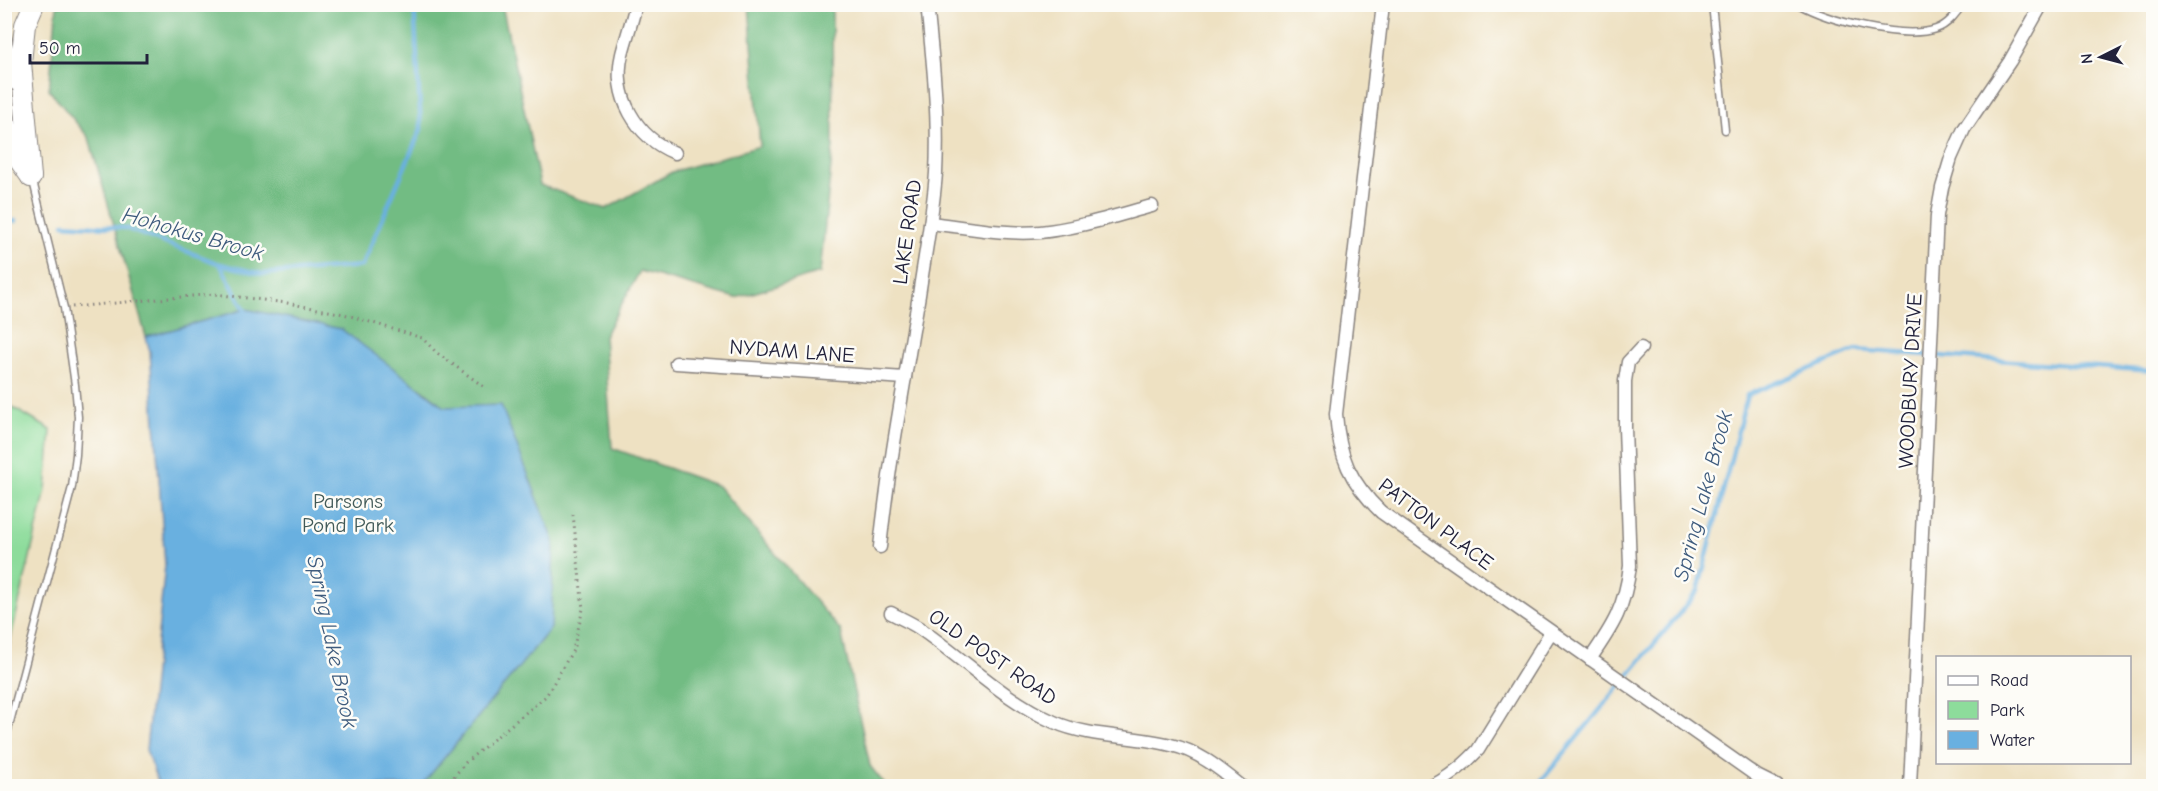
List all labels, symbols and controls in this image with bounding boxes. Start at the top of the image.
scale bar [30,27,147,65]
north arrow [2071,27,2131,87]
text: 50 m [39,38,81,59]
text: N [2078,52,2097,65]
street label: LAKE ROAD [888,178,926,286]
water label: Hohokus Brook [120,201,267,267]
street label: WOODBURY DRIVE [1893,293,1927,469]
street label: NYDAM LANE [729,335,855,367]
water label: Spring Lake Brook [1668,408,1738,584]
street label: PATTON PLACE [1374,473,1498,575]
park label: Parsons Pond Park [302,489,394,537]
water label: Spring Lake Brook [301,553,363,731]
street label: OLD POST ROAD [924,604,1062,710]
legend [1936,656,2131,764]
text: Road [1990,670,2029,691]
text: Park [1990,700,2025,721]
text: Water [1990,730,2035,751]

